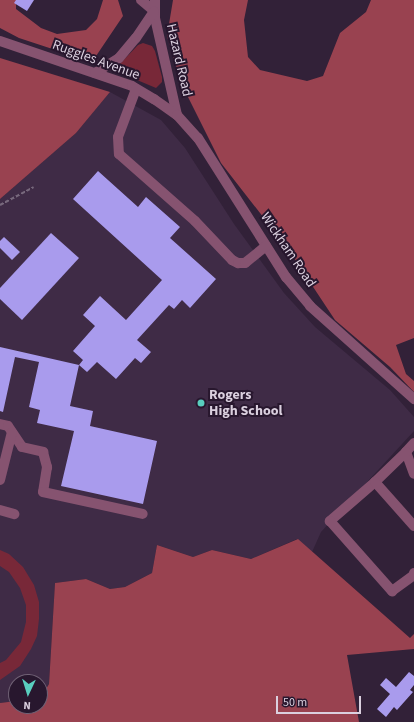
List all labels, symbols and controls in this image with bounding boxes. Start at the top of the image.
street label: Hazard Road [162,22,196,98]
street label: Ruggles Avenue [50,36,142,84]
street label: Wickham Road [257,209,319,291]
place label: Rogers High School [209,387,282,420]
marker: Rogers High School [196,398,206,408]
north arrow [8,674,48,714]
scale bar [278,688,363,714]
text: 50 m [283,694,307,711]
text: N [23,698,31,713]

